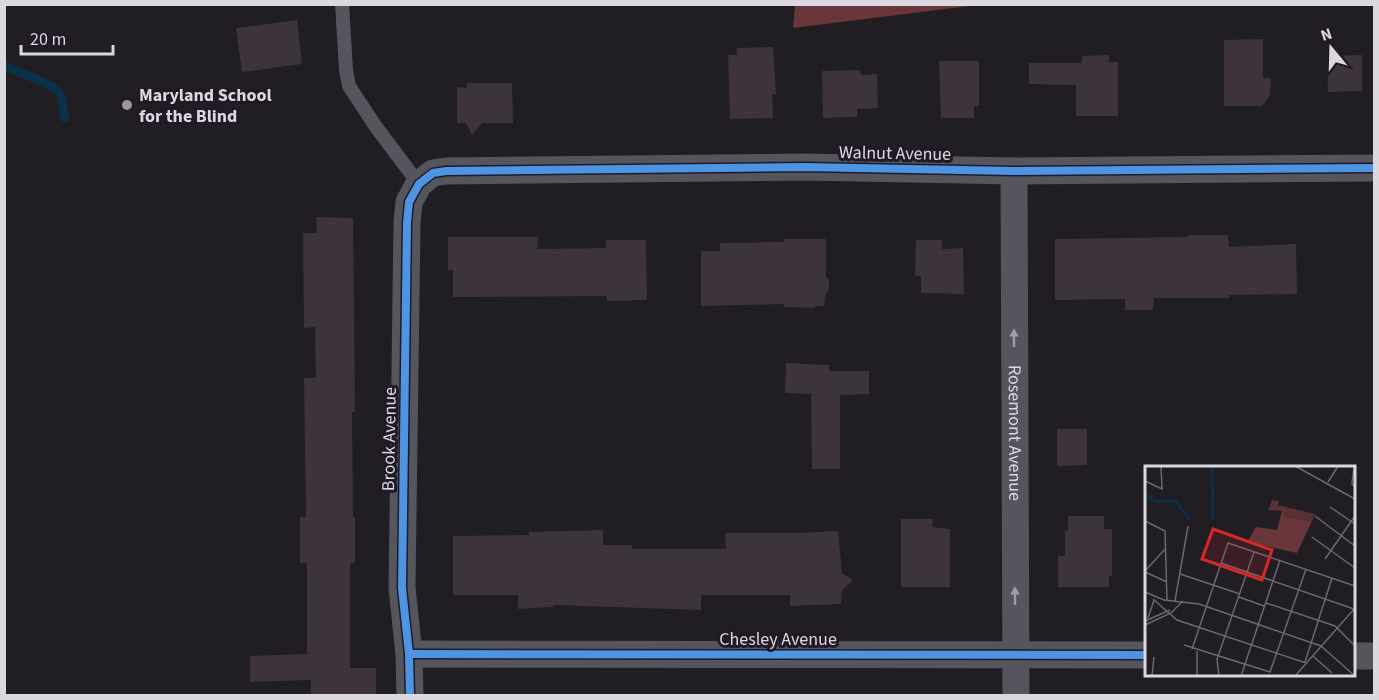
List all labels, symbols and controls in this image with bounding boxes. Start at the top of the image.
scale bar [21,18,112,56]
north arrow [1301,18,1361,78]
text: N [1318,23,1335,47]
text: 20 m [30,27,66,52]
place label: Maryland School for the Blind [139,83,272,129]
marker: Maryland School for the Blind [120,98,134,112]
street label: Walnut Avenue [839,140,951,167]
one-way arrow [1009,328,1019,347]
street label: Rosemont Avenue [1002,365,1027,501]
street label: Brook Avenue [376,387,403,491]
inset map [1145,466,1355,676]
one-way arrow [1010,586,1020,605]
street label: Chesley Avenue [719,627,837,652]

